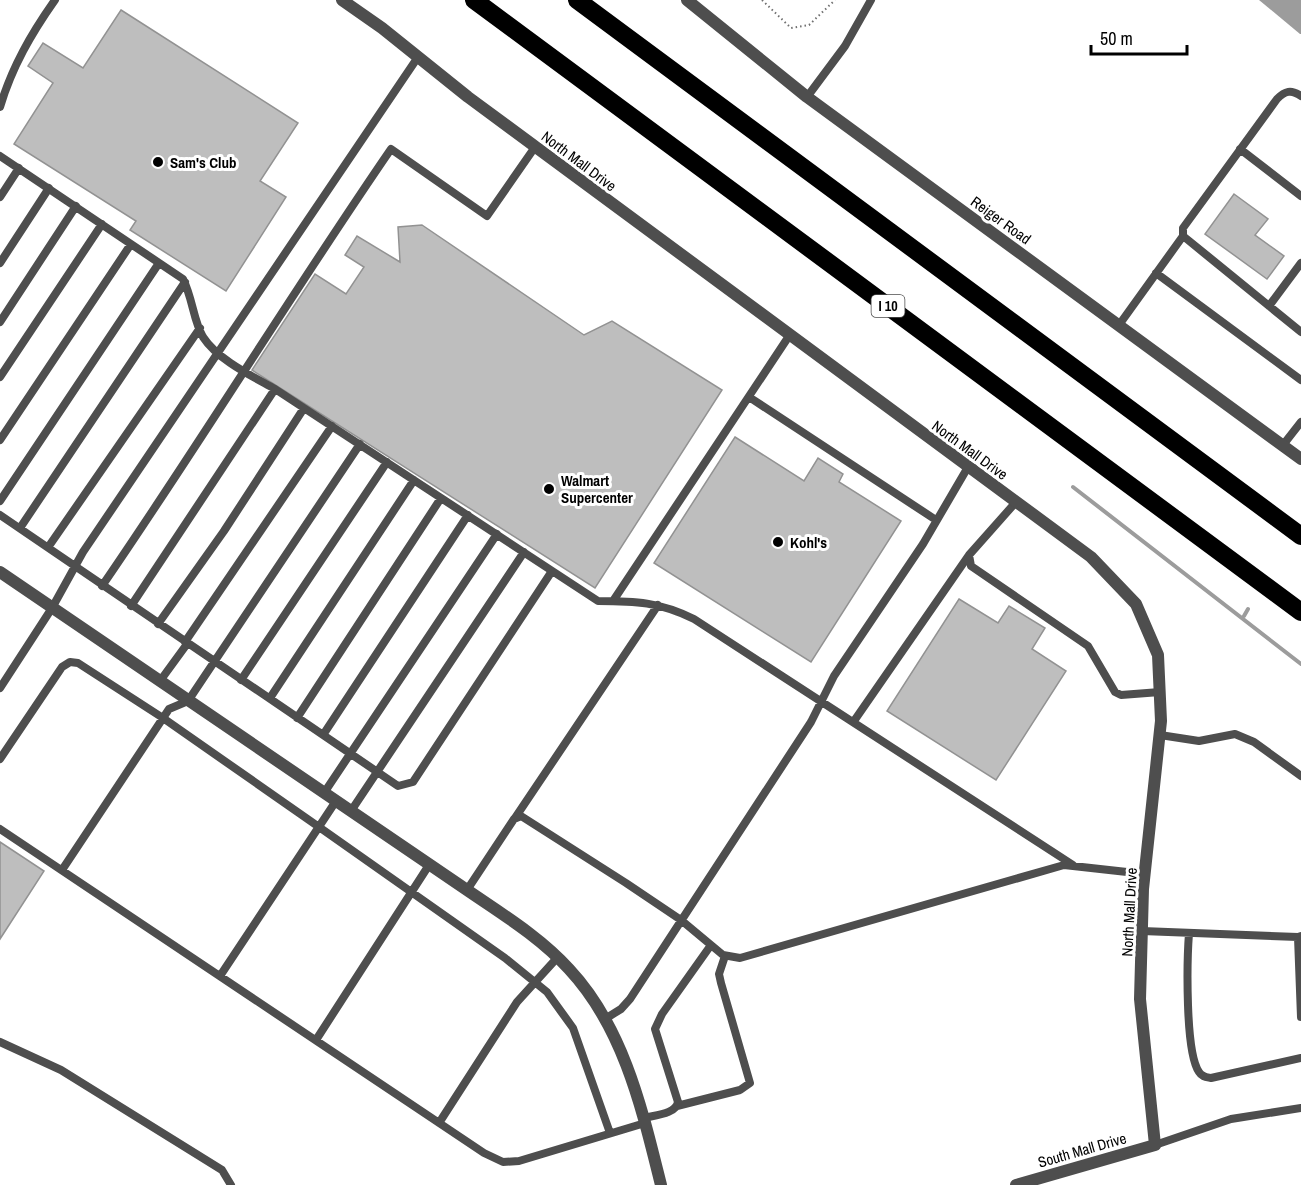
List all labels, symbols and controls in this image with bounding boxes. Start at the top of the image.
scale bar [1091,18,1187,56]
text: 50 m [1100,26,1133,51]
street label: North Mall Drive [537,126,621,196]
place label: Sam's Club [170,152,237,173]
marker: Sam's Club [151,155,165,169]
street label: Reiger Road [967,191,1035,249]
road number: I 10 [872,295,904,317]
street label: North Mall Drive [928,415,1012,485]
place label: Walmart Supercenter [561,470,633,508]
marker: Walmart Supercenter [542,482,556,496]
place label: Kohl's [790,532,827,553]
marker: Kohl's [771,535,785,549]
street label: North Mall Drive [1116,867,1142,957]
street label: South Mall Drive [1035,1127,1129,1173]

